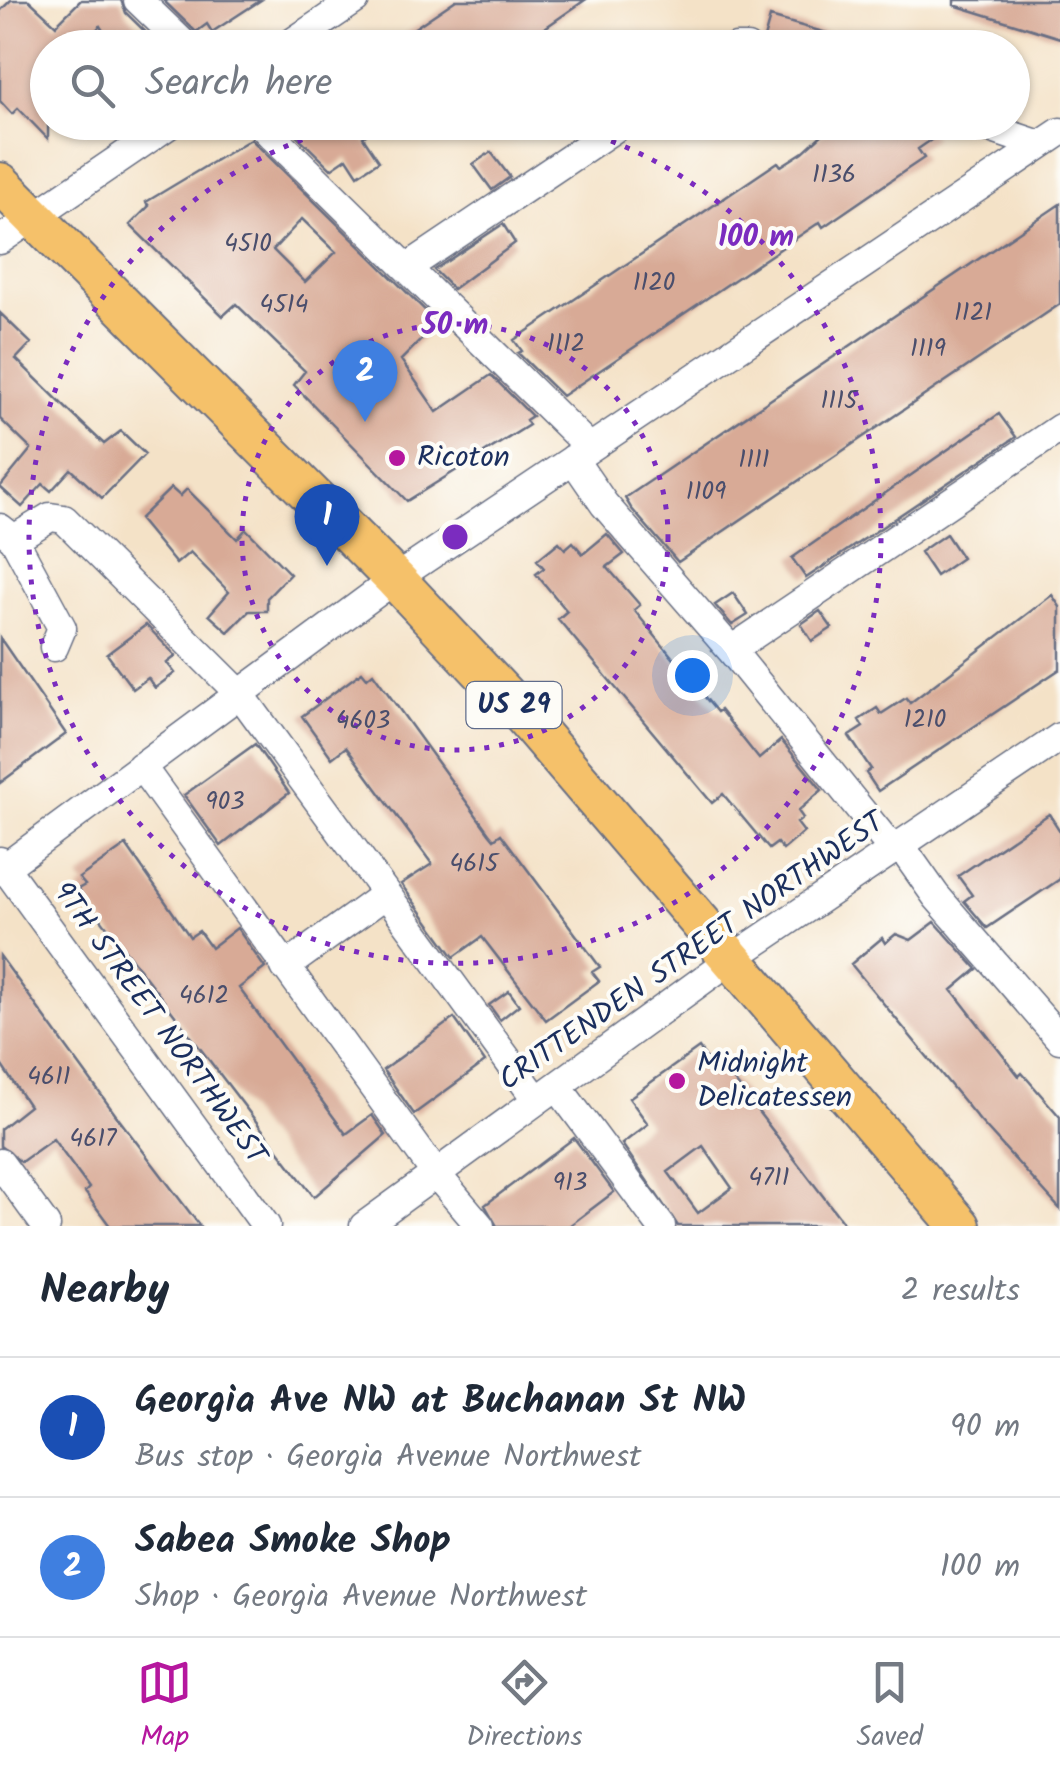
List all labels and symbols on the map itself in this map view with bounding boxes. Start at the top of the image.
house number: 1136 [812,155,856,195]
text: 100 m [718,214,794,262]
house number: 4510 [224,224,272,264]
house number: 1120 [633,263,675,303]
house number: 4514 [260,285,308,325]
house number: 1121 [954,293,992,333]
text: 50 m [421,302,488,350]
house number: 1112 [547,324,585,364]
house number: 1119 [910,329,946,369]
pin: 2 [332,340,398,422]
house number: 1115 [821,381,859,421]
place label: Ricoton [417,434,510,482]
house number: 1111 [738,440,770,480]
marker: Ricoton [386,447,408,469]
house number: 1109 [686,472,726,512]
pin: 1 [294,484,360,566]
centre of rings [437,519,473,555]
your location [667,650,718,701]
road number: US 29 [466,682,562,728]
house number: 1210 [904,700,946,740]
house number: 4603 [336,701,390,741]
house number: 903 [206,782,244,822]
street label: CRITTENDEN STREET NORTHWEST [489,798,897,1104]
house number: 4615 [450,844,500,884]
street label: 9TH STREET NORTHWEST [39,872,280,1178]
house number: 4612 [179,976,229,1016]
place label: Midnight Delicatessen [697,1040,852,1122]
house number: 4611 [27,1057,71,1097]
marker: Midnight Delicatessen [666,1070,688,1092]
house number: 4617 [69,1119,118,1159]
house number: 4711 [748,1158,790,1198]
house number: 913 [553,1163,587,1203]

